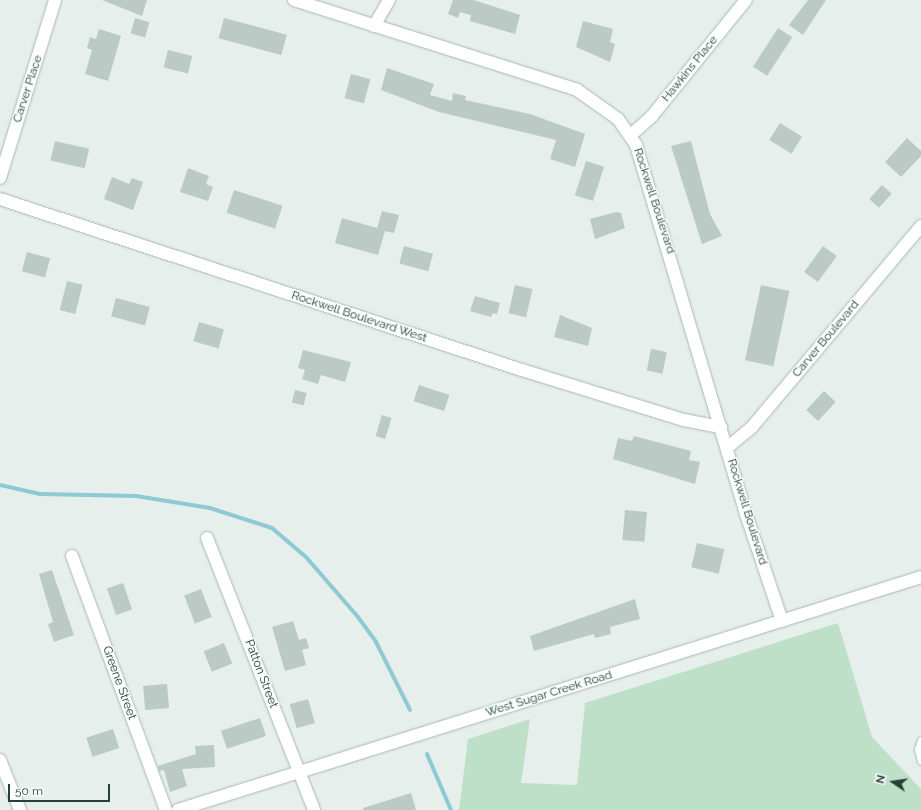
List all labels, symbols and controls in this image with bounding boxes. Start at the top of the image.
street label: Hawkins Place [659,33,721,105]
street label: Carver Place [10,53,46,125]
street label: Rockwell Boulevard [630,146,678,256]
street label: Rockwell Boulevard West [289,288,429,346]
street label: Carver Boulevard [790,298,862,380]
street label: Rockwell Boulevard [724,457,770,567]
street label: Patton Street [241,638,281,710]
street label: Greene Street [99,644,139,722]
street label: West Sugar Creek Road [484,668,614,720]
north arrow [873,762,913,802]
text: N [874,774,888,785]
scale bar [10,776,112,802]
text: 50 m [15,784,43,798]

